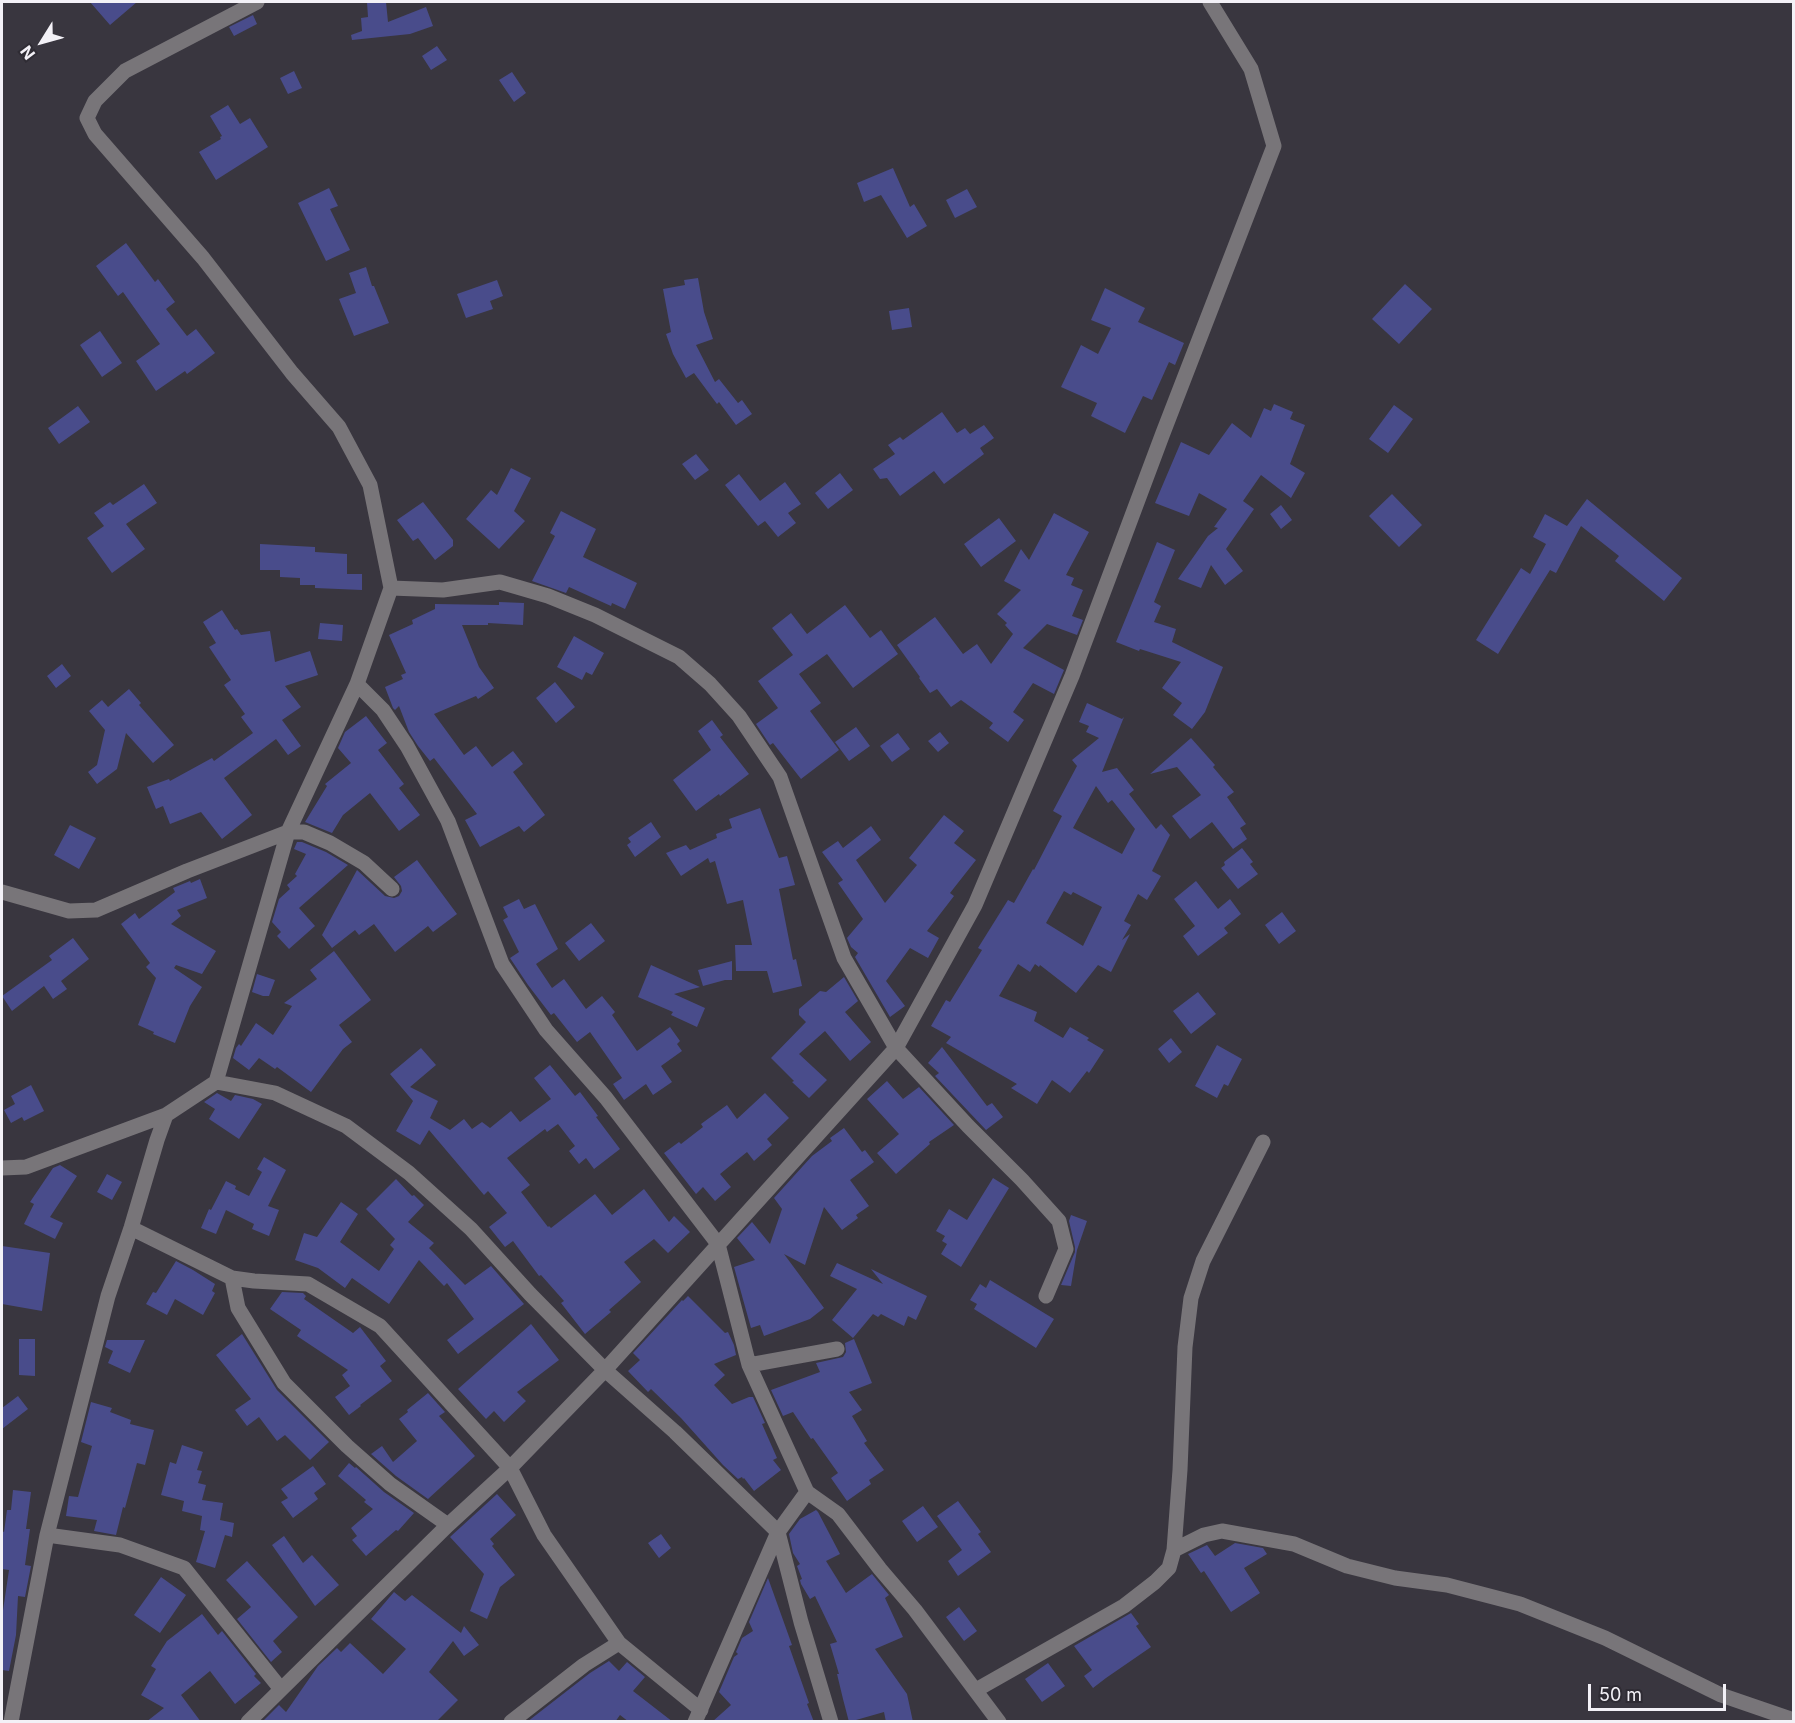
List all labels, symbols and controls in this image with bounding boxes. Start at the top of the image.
north arrow [12,12,72,72]
text: N [16,42,39,64]
scale bar [1591,1672,1729,1710]
text: 50 m [1599,1684,1642,1705]

